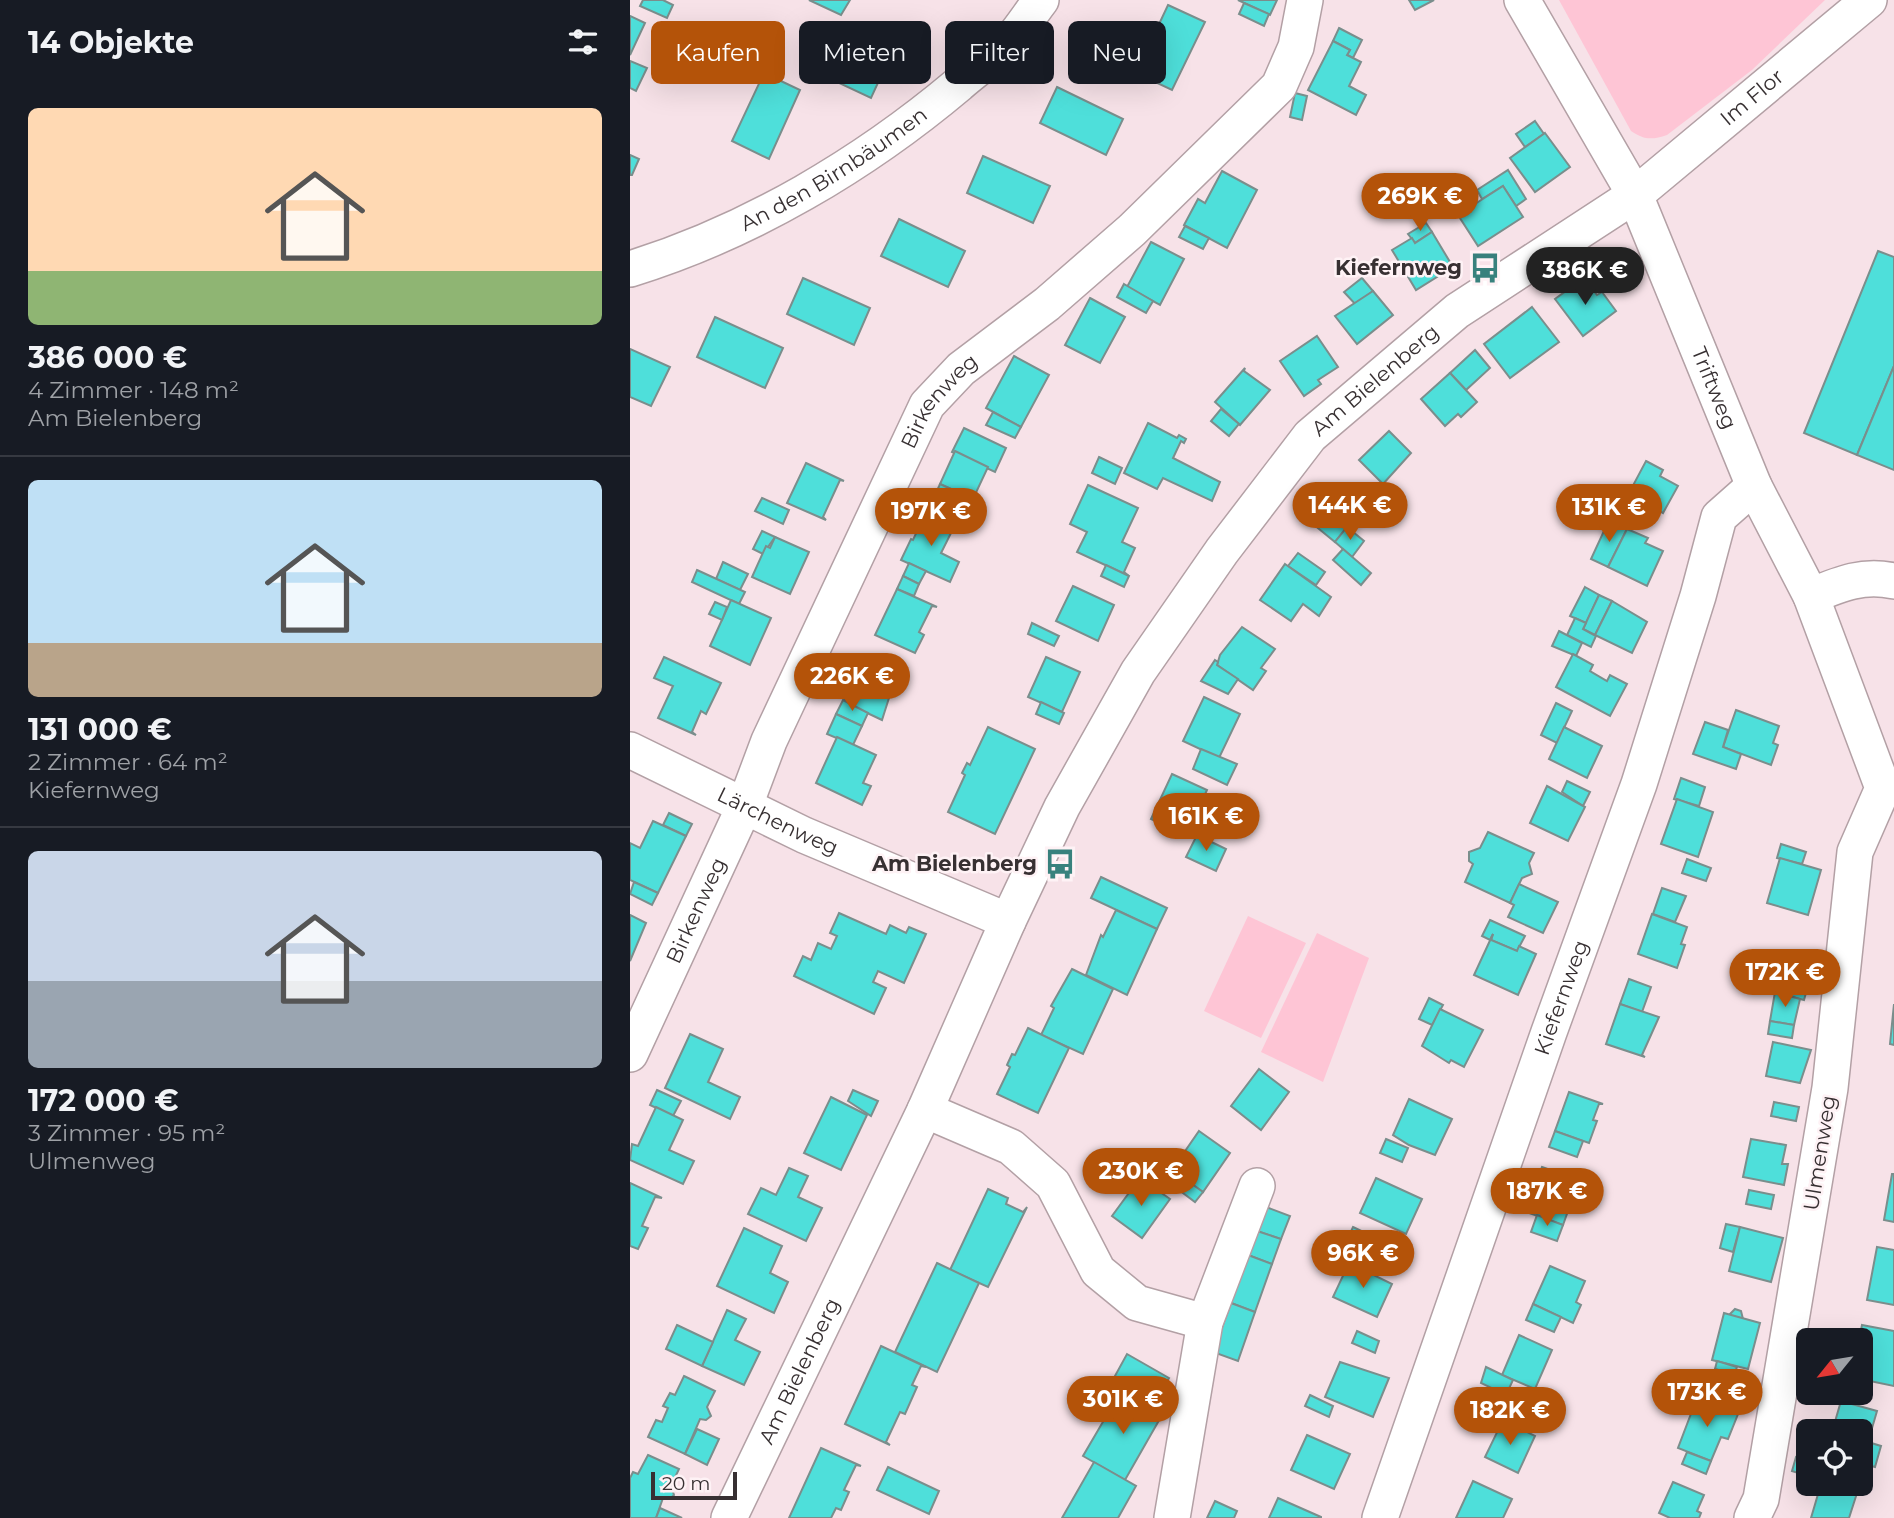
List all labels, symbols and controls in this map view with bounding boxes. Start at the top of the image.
chip: Kaufen [651,21,785,84]
chip: Mieten [799,21,931,84]
chip: Filter [945,21,1054,84]
chip: Neu [1068,21,1166,84]
icon: filters [564,23,602,61]
text: 14 Objekte [28,24,194,61]
street label: Im Flor [1715,64,1788,131]
street label: An den Birnbäumen [736,101,932,236]
icon: home [252,153,378,279]
pin: 269K € [1363,174,1477,233]
text: 269K € [1377,182,1463,210]
pin: 386K € [1528,247,1642,307]
bus stop icon: Kiefernweg [1468,251,1502,285]
place label: Kiefernweg [1335,255,1462,280]
text: 386K € [1542,256,1628,284]
street label: Am Bielenberg [1306,319,1444,441]
text: 386 000 € [28,339,187,376]
street label: Triftweg [1687,343,1742,433]
street label: Birkenweg [895,348,982,452]
text: 4 Zimmer · 148 m² [28,376,239,404]
text: Am Bielenberg [28,404,202,432]
pin: 144K € [1293,482,1407,542]
pin: 131K € [1552,484,1666,544]
pin: 197K € [874,489,988,548]
text: 144K € [1309,491,1391,519]
text: 131K € [1572,493,1646,521]
text: 197K € [891,497,971,525]
icon: home [252,525,378,651]
pin: 226K € [795,654,909,713]
text: 226K € [810,662,894,690]
text: 131 000 € [28,711,172,748]
text: 2 Zimmer · 64 m² [28,748,228,776]
text: Kiefernweg [28,776,160,804]
street label: Lärchenweg [713,782,842,860]
pin: 161K € [1149,794,1263,853]
text: 161K € [1169,802,1243,830]
bus stop icon: Am Bielenberg [1043,847,1077,881]
place label: Am Bielenberg [871,851,1037,876]
street label: Birkenweg [661,853,731,967]
icon: home [252,896,378,1022]
street label: Kiefernweg [1529,937,1593,1058]
pin: 172K € [1728,950,1842,1009]
text: 172K € [1745,958,1825,986]
text: 172 000 € [28,1082,178,1119]
street label: Ulmenweg [1798,1093,1841,1212]
text: 3 Zimmer · 95 m² [28,1119,225,1147]
text: Ulmenweg [28,1147,156,1175]
pin: 230K € [1084,1148,1198,1208]
text: 230K € [1099,1157,1184,1185]
pin: 187K € [1490,1168,1604,1228]
text: 187K € [1507,1177,1587,1205]
pin: 96K € [1314,1230,1412,1290]
text: 96K € [1327,1239,1399,1267]
street label: Am Bielenberg [753,1294,845,1448]
north arrow [1796,1328,1872,1405]
map controls [1796,1328,1873,1496]
pin: 173K € [1650,1370,1764,1429]
pin: 301K € [1066,1376,1180,1436]
text: 173K € [1668,1378,1746,1406]
text: 301K € [1083,1385,1163,1413]
pin: 182K € [1453,1388,1567,1447]
text: 182K € [1470,1396,1550,1424]
button: locate [1796,1419,1873,1496]
scale bar [651,1469,737,1501]
text: 20 m [662,1472,710,1495]

